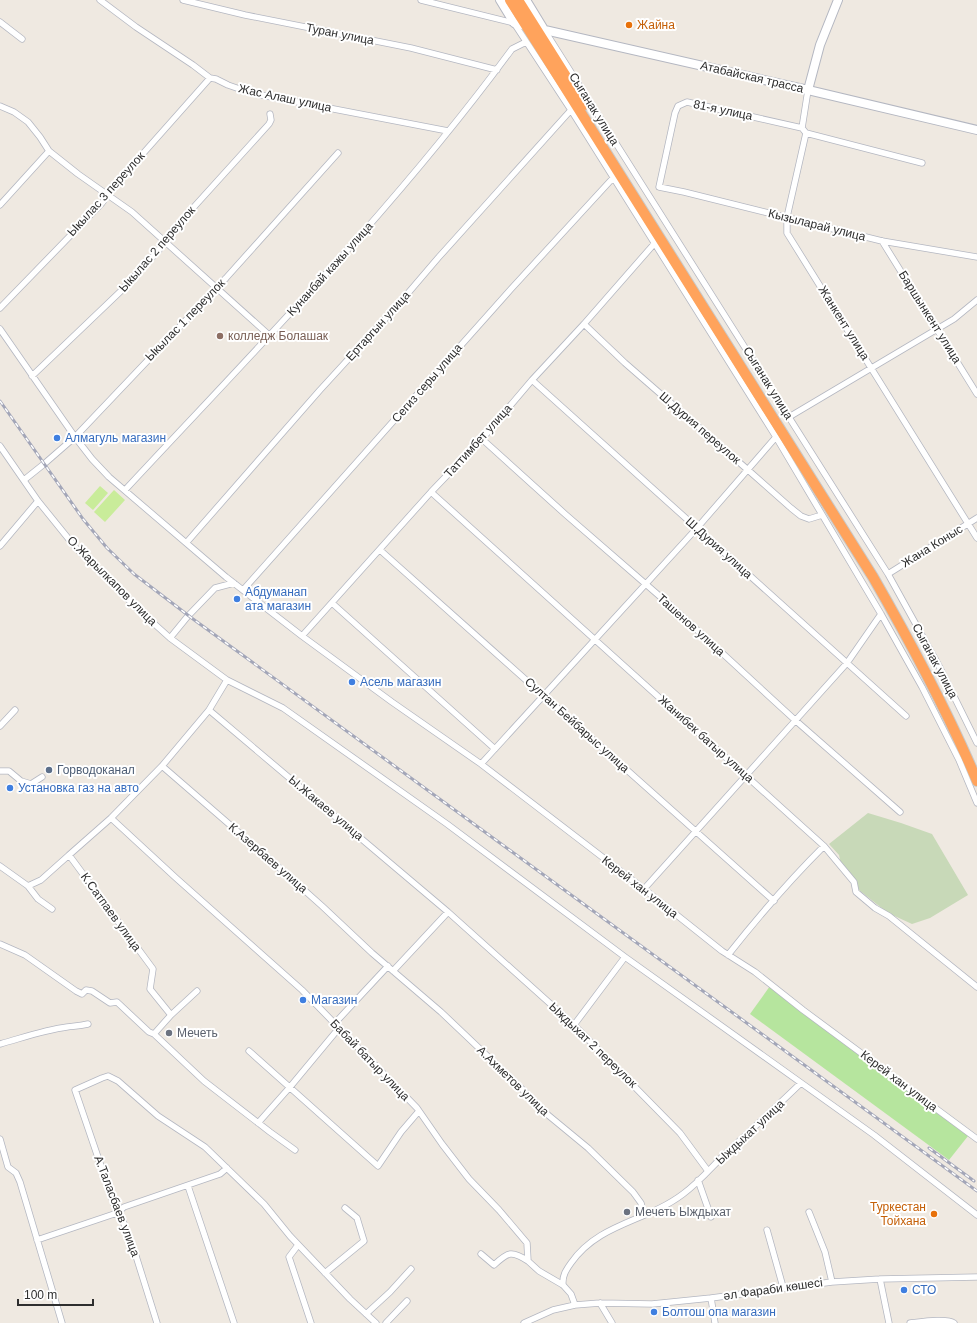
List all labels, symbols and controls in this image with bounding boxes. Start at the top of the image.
place label: Жайна [637,18,675,32]
marker: Жайна [624,20,634,30]
street label: Туран улица [305,21,375,47]
street label: Атабайская трасса [699,58,805,96]
street label: Сыганак улица [566,70,622,148]
street label: Жас Алаш улица [237,81,333,115]
street label: 81-я улица [692,97,754,123]
street label: Ыкылас 3 переулок [64,148,148,239]
street label: Ыкылас 2 переулок [116,203,198,295]
street label: Кызыларай улица [767,206,867,244]
street label: Кунанбай кажы улица [284,219,376,319]
street label: Баршынкент улица [896,268,964,366]
street label: Ыкылас 1 переулок [142,276,228,364]
street label: Жанкент улица [816,283,873,363]
street label: Ертаргын улица [343,288,413,364]
place label: колледж Болашак [228,329,329,343]
marker: колледж Болашак [215,331,225,341]
street label: Сегиз серы улица [389,341,465,425]
street label: Сыганак улица [740,344,796,422]
street label: Ш.Дурия переулок [657,389,744,468]
street label: Таттимбет улица [441,401,515,481]
place label: Алмагуль магазин [65,431,166,445]
marker: Алмагуль магазин [52,433,62,443]
street label: Ш.Дурия улица [683,514,755,582]
street label: Жана Коныс [899,522,965,570]
street label: О.Жарылкапов улица [64,533,160,629]
place label: Абдуманап ата магазин [245,585,311,613]
street label: Ташенов улица [654,591,728,659]
marker: Абдуманап ата магазин [232,594,242,604]
street label: Сыганак улица [909,621,961,701]
street label: Султан Бейбарыс улица [522,674,632,776]
place label: Асель магазин [360,675,441,689]
marker: Асель магазин [347,677,357,687]
street label: Жанибек батыр улица [655,693,757,786]
place label: Горводоканал [57,763,135,777]
marker: Горводоканал [44,765,54,775]
street label: Ы.Жакаев улица [286,773,367,844]
place label: Установка газ на авто [18,781,139,795]
marker: Установка газ на авто [5,783,15,793]
street label: К.Азербаев улица [226,820,310,896]
street label: Керей хан улица [599,853,681,921]
street label: К.Сатпаев улица [78,870,144,954]
place label: Магазин [311,993,357,1007]
marker: Магазин [298,995,308,1005]
street label: Ыждыхат 2 переулок [546,999,640,1091]
street label: Бабай батыр улица [327,1016,413,1104]
place label: Мечеть [177,1026,218,1040]
marker: Мечеть [164,1028,174,1038]
street label: А.Ахметов улица [474,1043,552,1119]
street label: Керей хан улица [858,1048,940,1115]
street label: Ыждыхат улица [713,1097,787,1167]
street label: А.Таласбаев улица [91,1153,143,1259]
place label: Туркестан Тойхана [870,1200,926,1228]
place label: Мечеть Ыждыхат [635,1205,732,1219]
marker: Мечеть Ыждыхат [622,1207,632,1217]
marker: Туркестан Тойхана [929,1209,939,1219]
street label: әл Фараби көшесі [723,1275,823,1303]
scale bar [18,1281,93,1307]
place label: СТО [912,1283,936,1297]
marker: СТО [899,1285,909,1295]
text: 100 m [24,1288,57,1302]
place label: Болтош опа магазин [662,1305,776,1319]
marker: Болтош опа магазин [649,1307,659,1317]

